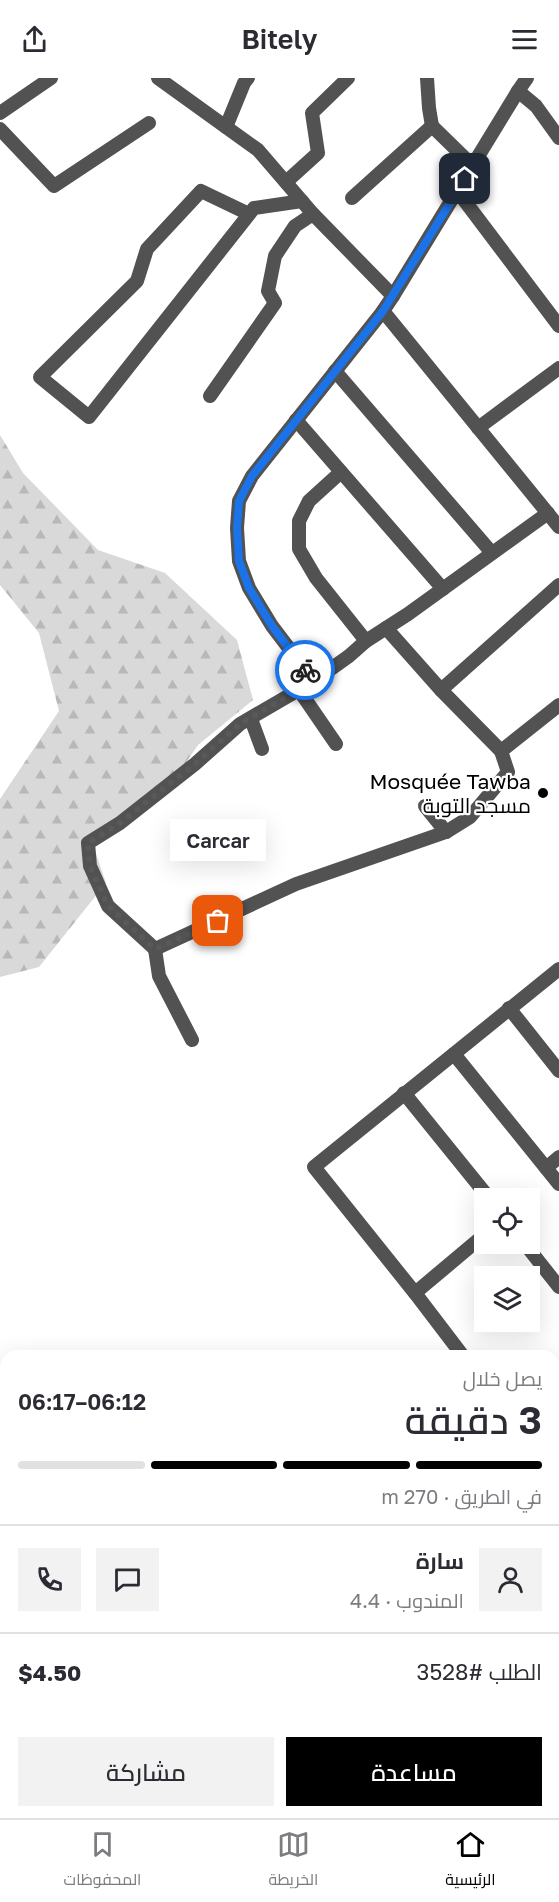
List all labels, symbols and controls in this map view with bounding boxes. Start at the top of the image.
icon: share [18,23,51,56]
text: Bitely [241,23,318,55]
icon: menu [508,23,541,56]
pin [439,153,490,204]
icon: home [448,162,481,195]
courier [275,640,335,700]
icon: bike [289,654,322,687]
place label: Mosquée Tawba مسجد التوبة [369,768,531,818]
marker: Mosquée Tawba مسجد التوبة [536,786,550,800]
callout: Carcar [170,819,266,861]
text: Carcar [186,828,250,852]
pin [192,895,243,946]
icon: bag [201,904,234,937]
map controls [474,1188,540,1332]
button: locate [474,1188,540,1254]
button: layers [474,1266,540,1332]
text: يصل خلال [463,1366,542,1390]
text: 06:12–06:17 [18,1388,146,1415]
text: 3 دقيقة [405,1396,542,1443]
text: في الطريق · 270 m [381,1484,542,1508]
text: سارة [416,1547,464,1574]
button: phone [18,1548,81,1611]
button: chat [96,1548,159,1611]
button: person [479,1548,542,1611]
text: المندوب · 4.4 [350,1588,464,1612]
text: الطلب #3528 [417,1658,542,1685]
text: $4.50 [18,1659,81,1686]
button: مشاركة [18,1737,274,1806]
button: مساعدة [286,1737,542,1806]
tab: المحفوظات [64,1828,141,1894]
tab: الخريطة [268,1828,318,1894]
tab: الرئيسية [445,1828,496,1894]

